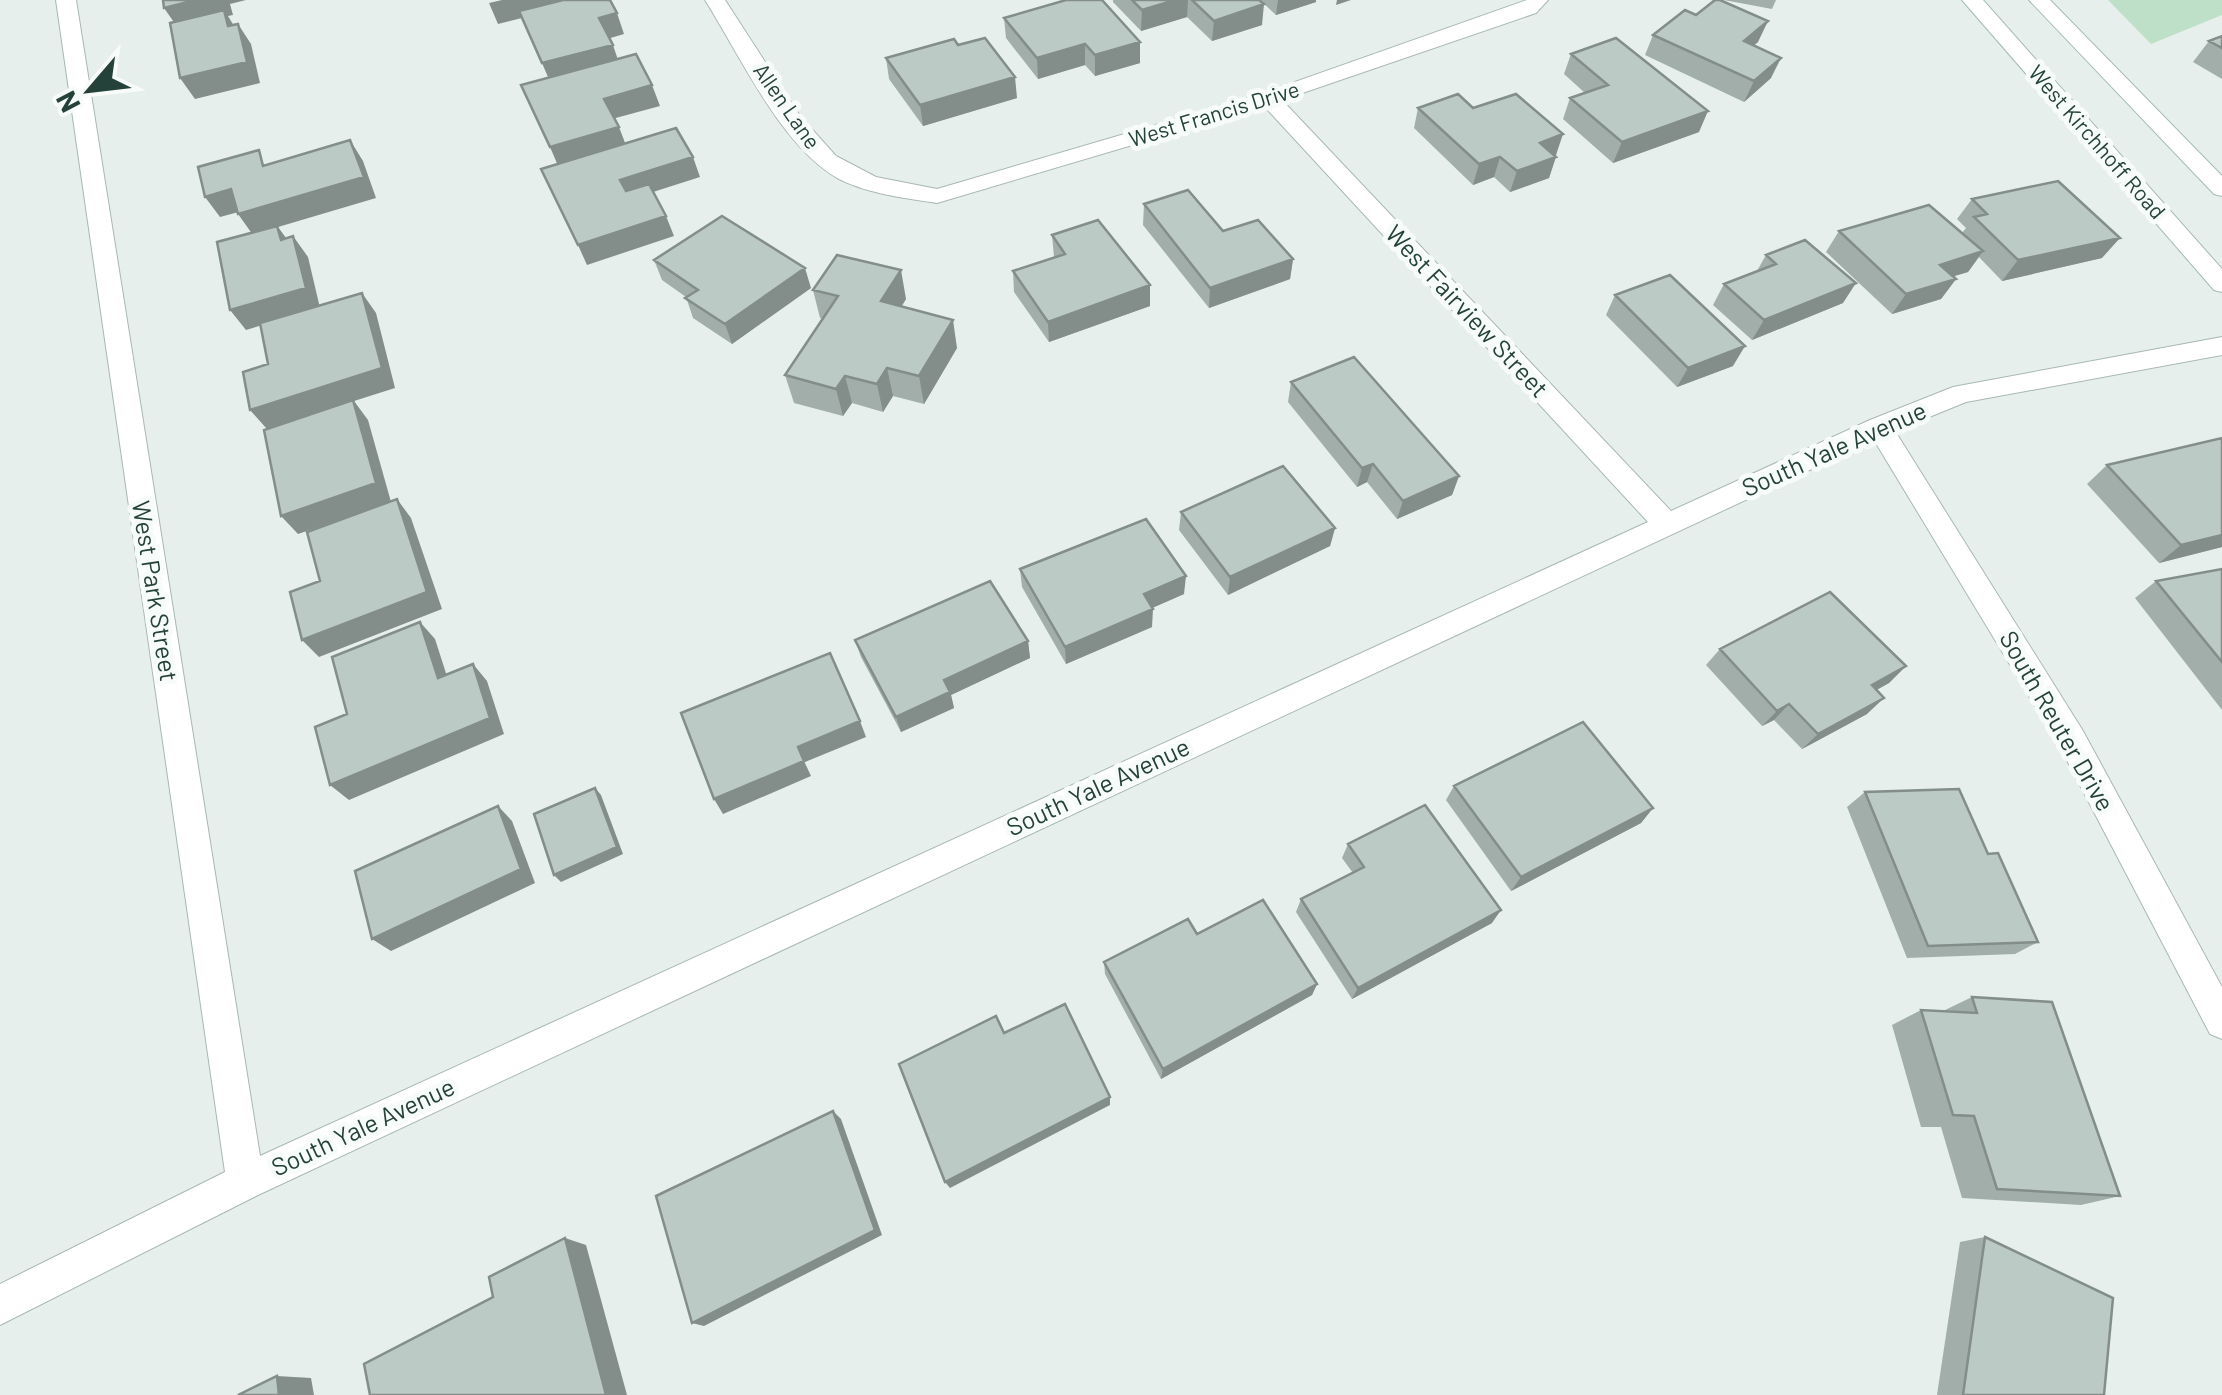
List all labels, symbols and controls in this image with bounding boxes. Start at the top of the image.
north arrow [40,40,140,140]
street label: Allen Lane [749,58,827,153]
street label: West Kirchhoff Road [2024,59,2172,224]
street label: West Francis Drive [1125,75,1302,151]
text: N [48,86,86,118]
street label: West Fairview Street [1380,218,1555,403]
street label: South Yale Avenue [1737,394,1930,502]
street label: West Park Street [127,498,185,683]
street label: South Reuter Drive [1994,625,2122,816]
street label: South Yale Avenue [1001,731,1194,842]
street label: South Yale Avenue [266,1071,459,1182]

